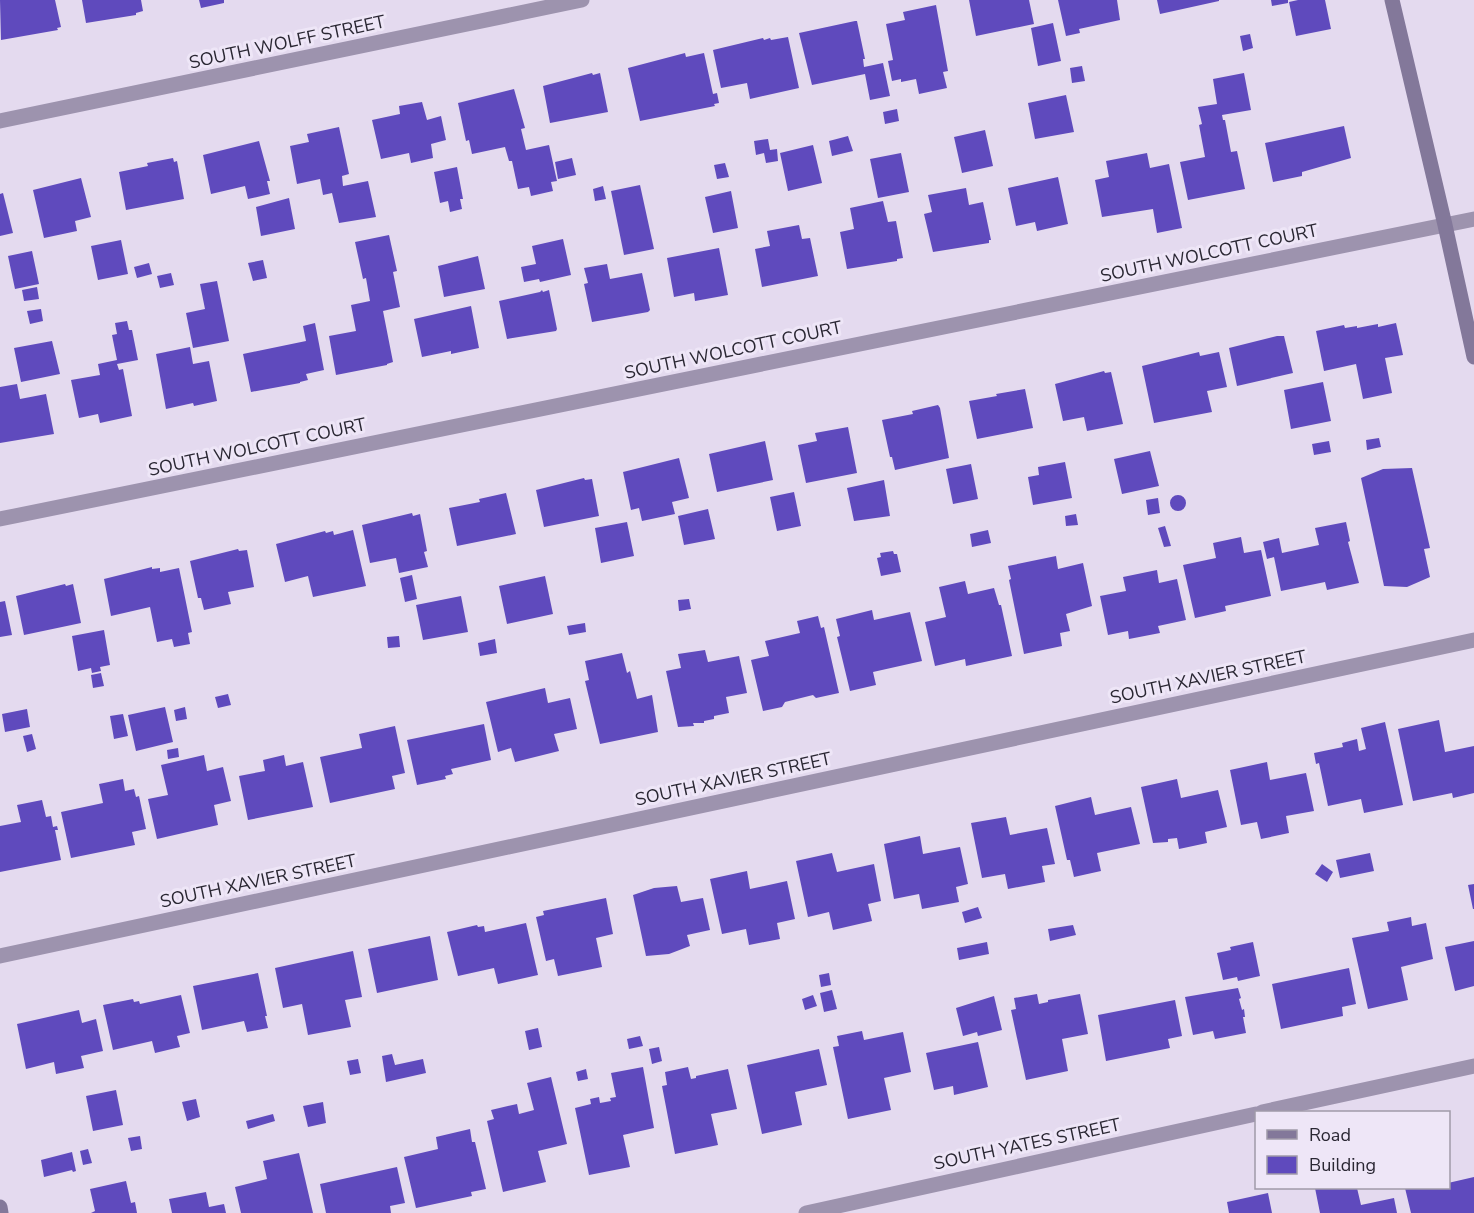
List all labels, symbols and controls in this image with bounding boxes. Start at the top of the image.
street label: SOUTH WOLFF STREET [187,9,387,75]
street label: SOUTH WOLCOTT COURT [1098,218,1320,288]
street label: SOUTH WOLCOTT COURT [622,315,844,385]
street label: SOUTH WOLCOTT COURT [146,412,368,482]
street label: SOUTH XAVIER STREET [1108,644,1309,710]
street label: SOUTH XAVIER STREET [633,746,834,812]
street label: SOUTH XAVIER STREET [158,848,359,914]
legend [1255,1111,1450,1189]
street label: SOUTH YATES STREET [931,1112,1123,1176]
text: Road [1309,1123,1351,1147]
text: Building [1309,1153,1376,1177]

